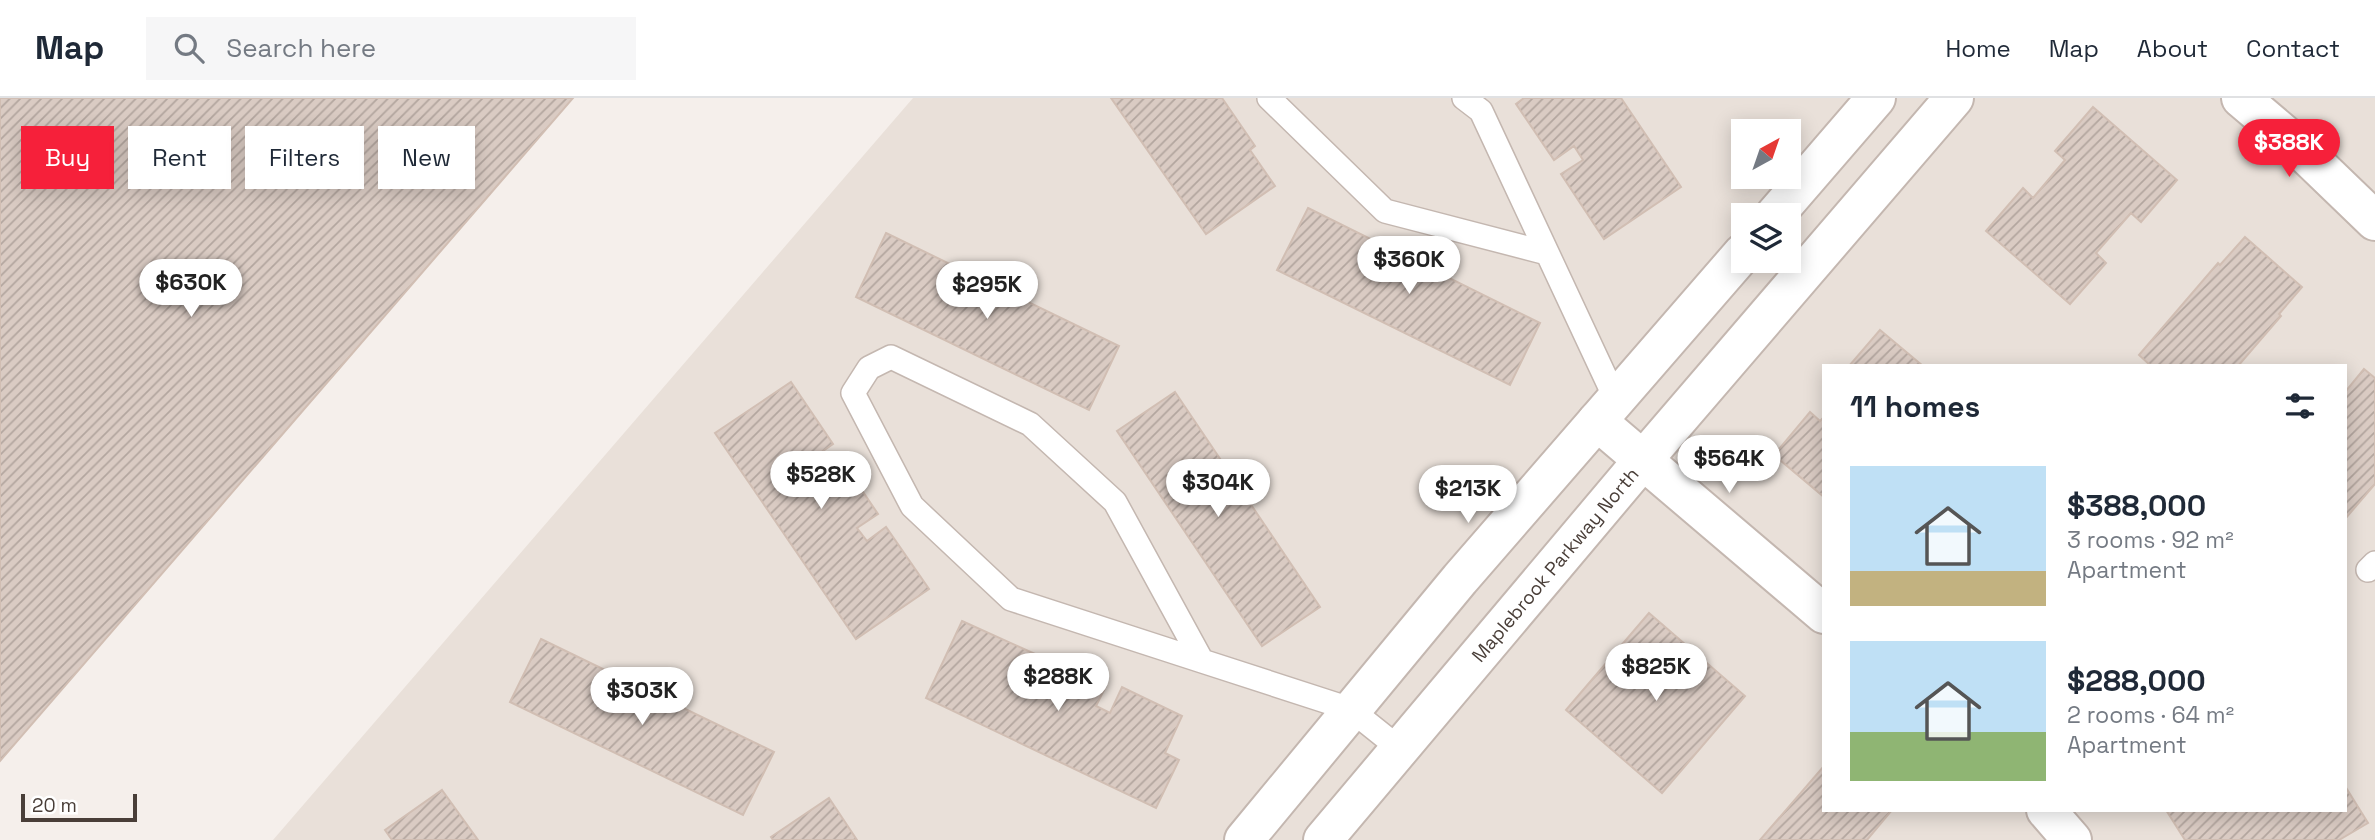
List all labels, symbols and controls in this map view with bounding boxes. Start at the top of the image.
search box [146,17,636,80]
text: Map [35,27,104,69]
icon: search [170,29,208,67]
text: Search here [226,31,376,65]
text: Home [1945,33,2011,64]
text: Map [2049,33,2099,64]
text: About [2137,33,2208,64]
text: Contact [2246,33,2340,64]
north arrow [1731,119,1801,189]
map controls [1731,119,1801,273]
pin: $388K [2240,120,2338,179]
chip: Buy [21,126,114,189]
chip: Rent [128,126,231,189]
chip: Filters [245,126,364,189]
chip: New [378,126,475,189]
text: $388K [2254,127,2324,157]
button: layers [1731,203,1801,273]
pin: $360K [1360,236,1458,296]
text: $360K [1373,244,1445,274]
pin: $630K [142,260,240,319]
pin: $295K [938,262,1036,321]
text: $630K [155,267,227,297]
text: $295K [952,269,1022,299]
text: 11 homes [1850,387,1980,426]
icon: filters [2281,387,2319,425]
pin: $564K [1680,436,1778,495]
text: $564K [1694,443,1764,473]
pin: $528K [772,452,870,511]
text: $528K [786,459,856,489]
pin: $304K [1169,460,1267,519]
street label: Maplebrook Parkway North [1466,462,1644,667]
pin: $213K [1419,466,1517,525]
text: $304K [1182,467,1254,497]
text: $213K [1435,473,1501,503]
text: $388,000 [2067,486,2206,525]
icon: home [1906,494,1990,578]
text: 3 rooms · 92 m² [2067,525,2234,555]
text: Apartment [2067,555,2187,585]
pin: $825K [1607,644,1705,703]
text: $825K [1621,651,1691,681]
pin: $288K [1009,654,1107,713]
text: $288K [1023,661,1093,691]
text: $288,000 [2067,661,2206,700]
pin: $303K [593,668,691,727]
icon: home [1906,669,1990,753]
text: $303K [606,675,678,705]
text: 2 rooms · 64 m² [2067,700,2234,730]
text: Apartment [2067,730,2187,760]
scale bar [21,791,136,823]
text: 20 m [32,793,77,818]

